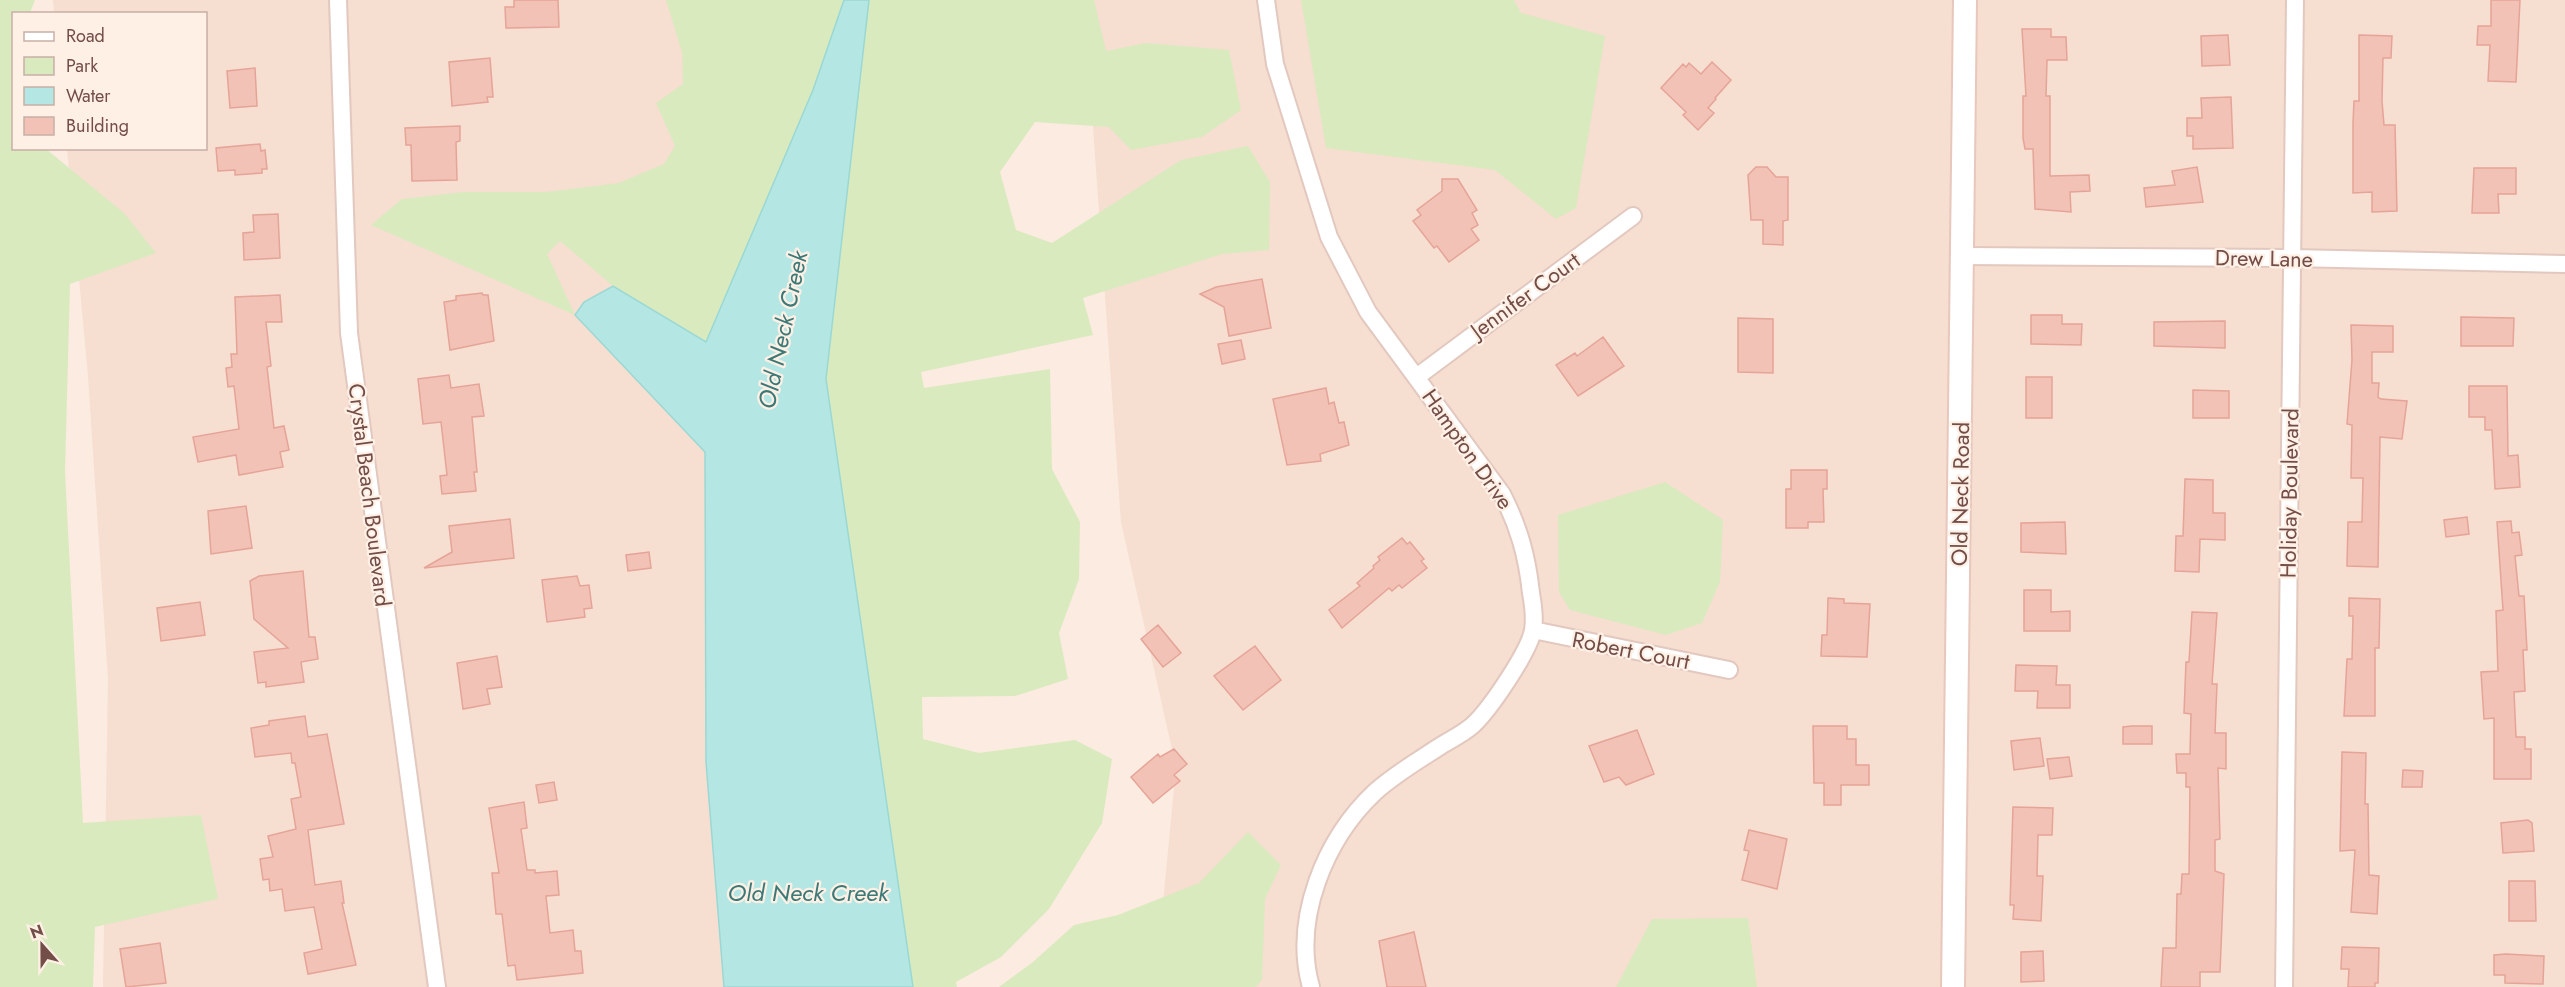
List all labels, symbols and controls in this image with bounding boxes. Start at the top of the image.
legend [12,12,207,150]
text: Road [66,23,105,49]
text: Park [66,53,98,79]
text: Water [66,83,111,109]
text: Building [66,113,129,139]
street label: Drew Lane [2215,241,2313,275]
street label: Jennifer Court [1461,244,1587,348]
water label: Old Neck Creek [749,246,817,412]
street label: Crystal Beach Boulevard [340,382,400,608]
street label: Hampton Drive [1415,382,1521,516]
street label: Holiday Boulevard [2272,408,2306,578]
street label: Old Neck Road [1943,422,1977,566]
street label: Robert Court [1569,623,1693,677]
water label: Old Neck Creek [728,875,890,910]
north arrow [12,915,72,975]
text: N [27,918,47,944]

